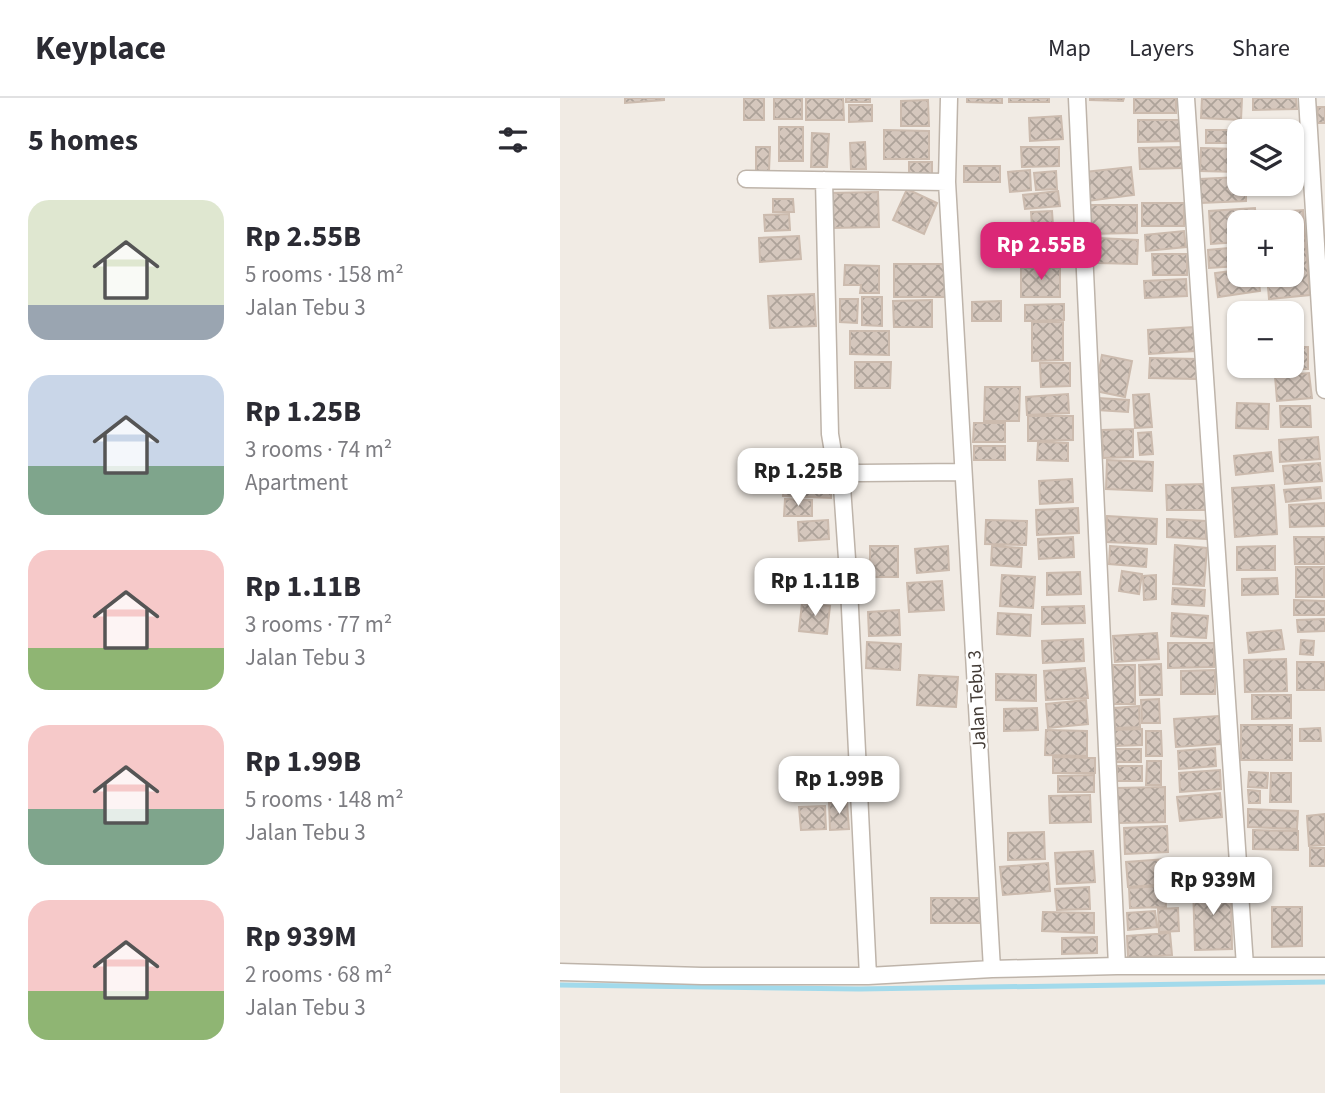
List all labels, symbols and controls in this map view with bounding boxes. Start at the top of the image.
text: Keyplace [35,25,166,72]
text: Map [1048,31,1091,66]
text: Layers [1129,31,1194,66]
text: Share [1232,31,1290,66]
text: 5 homes [28,119,138,162]
map controls [1227,119,1304,378]
button: layers [1227,119,1304,196]
icon: filters [494,121,532,159]
button: + [1227,210,1304,287]
text: Rp 2.55B [245,215,361,258]
pin: Rp 2.55B [969,222,1113,282]
icon: home [84,228,168,312]
text: Rp 2.55B [996,228,1086,261]
text: 5 rooms · 158 m² [245,258,404,291]
text: Jalan Tebu 3 [245,291,366,324]
button: − [1227,301,1304,378]
text: Rp 1.25B [245,390,361,433]
icon: home [84,403,168,487]
text: 3 rooms · 74 m² [245,433,392,466]
pin: Rp 1.25B [726,448,870,508]
text: Rp 1.25B [753,454,843,487]
text: Apartment [245,466,348,499]
pin: Rp 1.11B [743,559,887,618]
text: Rp 1.11B [770,564,860,597]
text: Rp 1.11B [245,565,361,608]
icon: home [84,578,168,662]
text: 3 rooms · 77 m² [245,608,392,641]
text: Jalan Tebu 3 [245,641,366,674]
street label: Jalan Tebu 3 [961,649,994,750]
text: Rp 1.99B [245,740,361,783]
icon: home [84,753,168,837]
pin: Rp 1.99B [767,756,911,816]
text: Rp 1.99B [794,762,884,795]
text: 5 rooms · 148 m² [245,783,404,816]
text: Jalan Tebu 3 [245,816,366,849]
pin: Rp 939M [1148,858,1278,917]
text: Rp 939M [1170,863,1256,896]
text: Rp 939M [245,915,357,958]
icon: home [84,928,168,1012]
text: 2 rooms · 68 m² [245,958,392,991]
text: Jalan Tebu 3 [245,991,366,1024]

